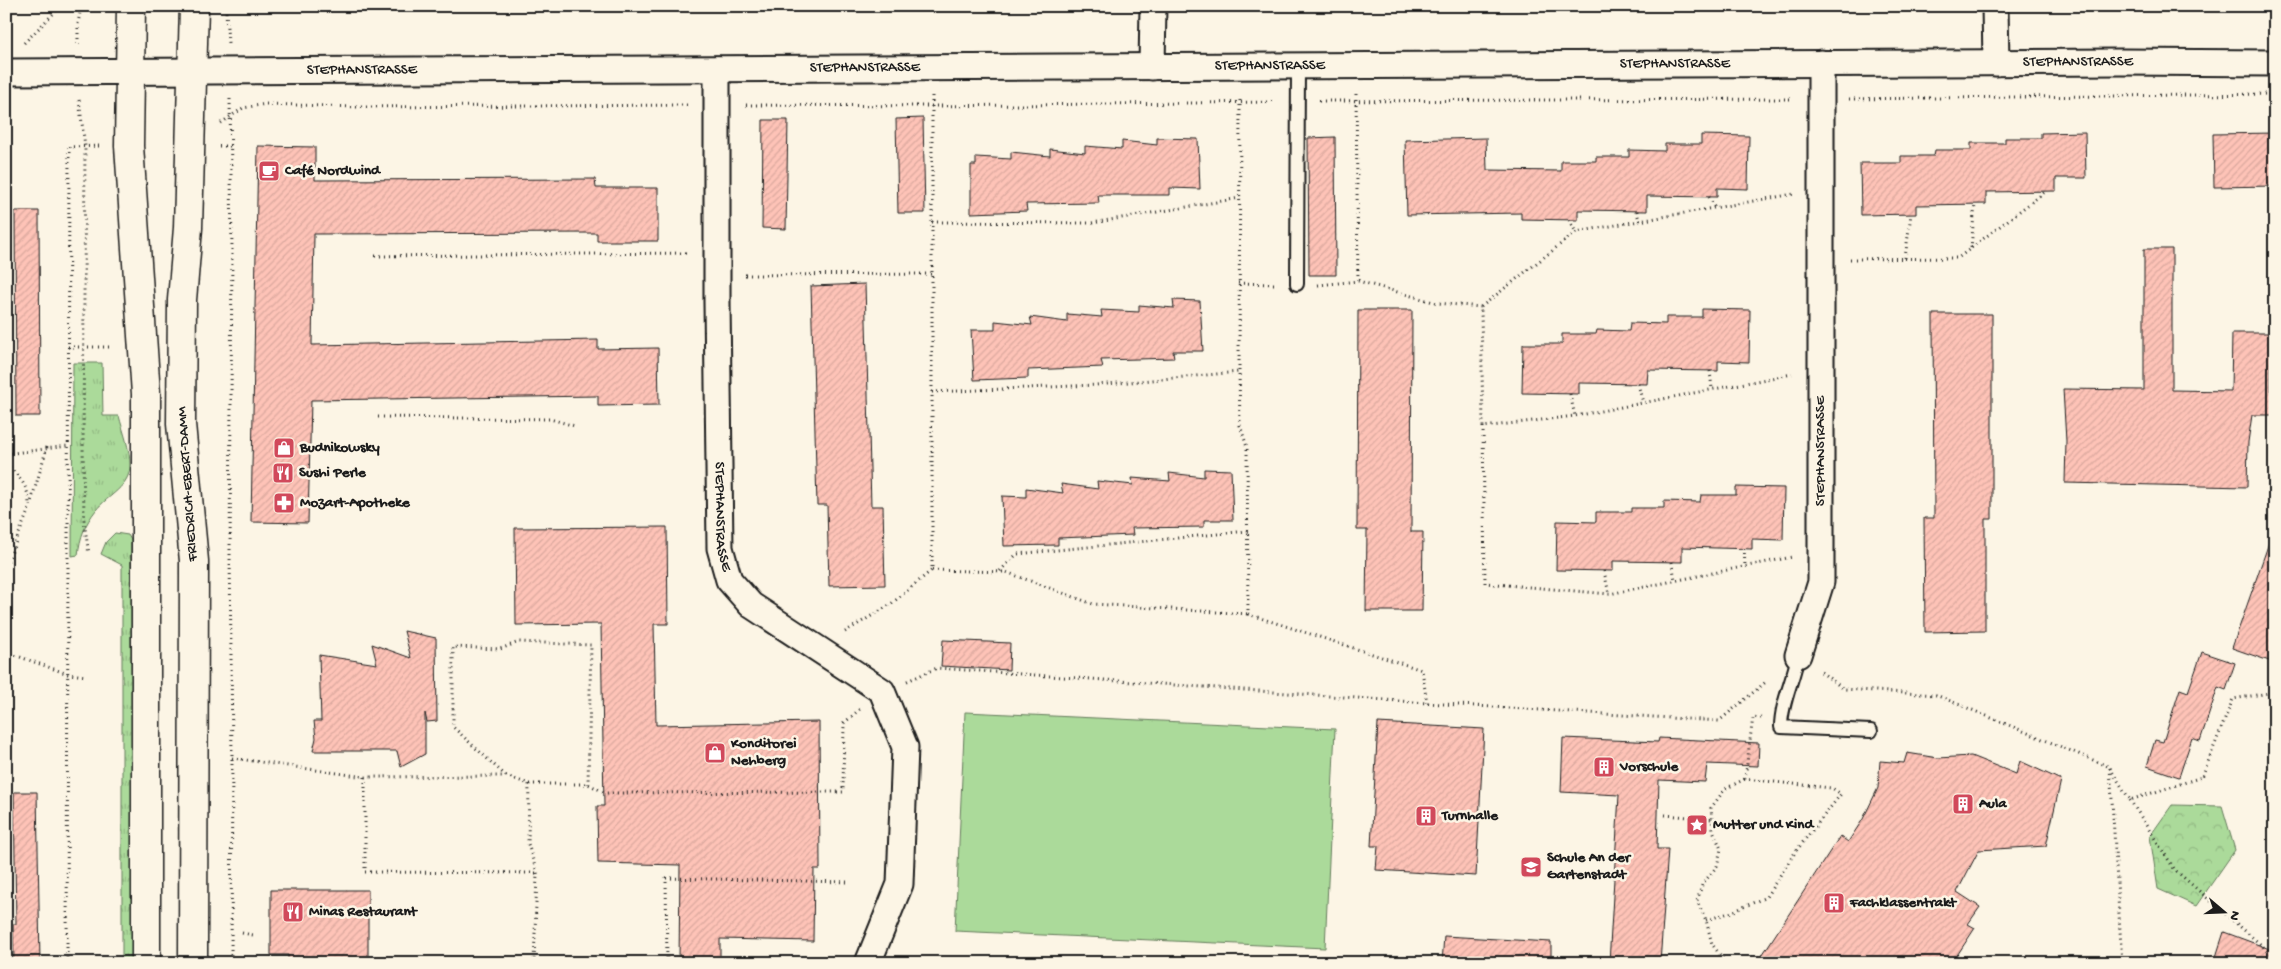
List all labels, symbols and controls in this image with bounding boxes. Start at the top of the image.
street label: STEPHANSTRASSE [2023,53,2134,71]
street label: STEPHANSTRASSE [1620,55,1731,73]
street label: STEPHANSTRASSE [1215,57,1326,75]
street label: STEPHANSTRASSE [810,59,921,77]
street label: STEPHANSTRASSE [307,61,418,80]
cafe icon: Café Nordwind [257,159,281,183]
place label: Café Nordwind [284,162,382,180]
street label: STEPHANSTRASSE [1812,395,1830,506]
street label: FRIEDRICH-EBERT-DAMM [174,405,202,563]
shop icon: Budnikowsky [272,436,296,460]
place label: Budnikowsky [299,439,380,457]
restaurant icon: Sushi Perle [271,461,295,485]
street label: STEPHANSTRASSE [710,462,735,574]
place label: Sushi Perle [299,464,367,482]
pharmacy icon: Mozart-Apotheke [272,491,296,515]
place label: Mozart-Apotheke [300,494,411,512]
place label: Konditorei Nehberg [730,735,796,770]
shop icon: Konditorei Nehberg [703,741,727,765]
building icon: Vorschule [1592,755,1616,779]
place label: Vorschule [1619,758,1679,776]
building icon: Aula [1951,792,1975,816]
place label: Aula [1978,795,2007,813]
building icon: Turnhalle [1414,804,1438,828]
place label: Turnhalle [1441,807,1499,825]
place icon: Mutter und Kind [1685,813,1709,837]
place label: Mutter und Kind [1713,816,1815,834]
place label: Schule An der Gartenstadt [1547,849,1632,884]
school or university icon: Schule An der Gartenstadt [1519,855,1543,879]
north arrow [2198,886,2248,936]
building icon: Fachklassentrakt [1822,891,1846,915]
place label: Fachklassentrakt [1849,894,1958,912]
restaurant icon: Minas Restaurant [281,900,305,924]
place label: Minas Restaurant [309,903,419,921]
text: N [2224,908,2243,923]

